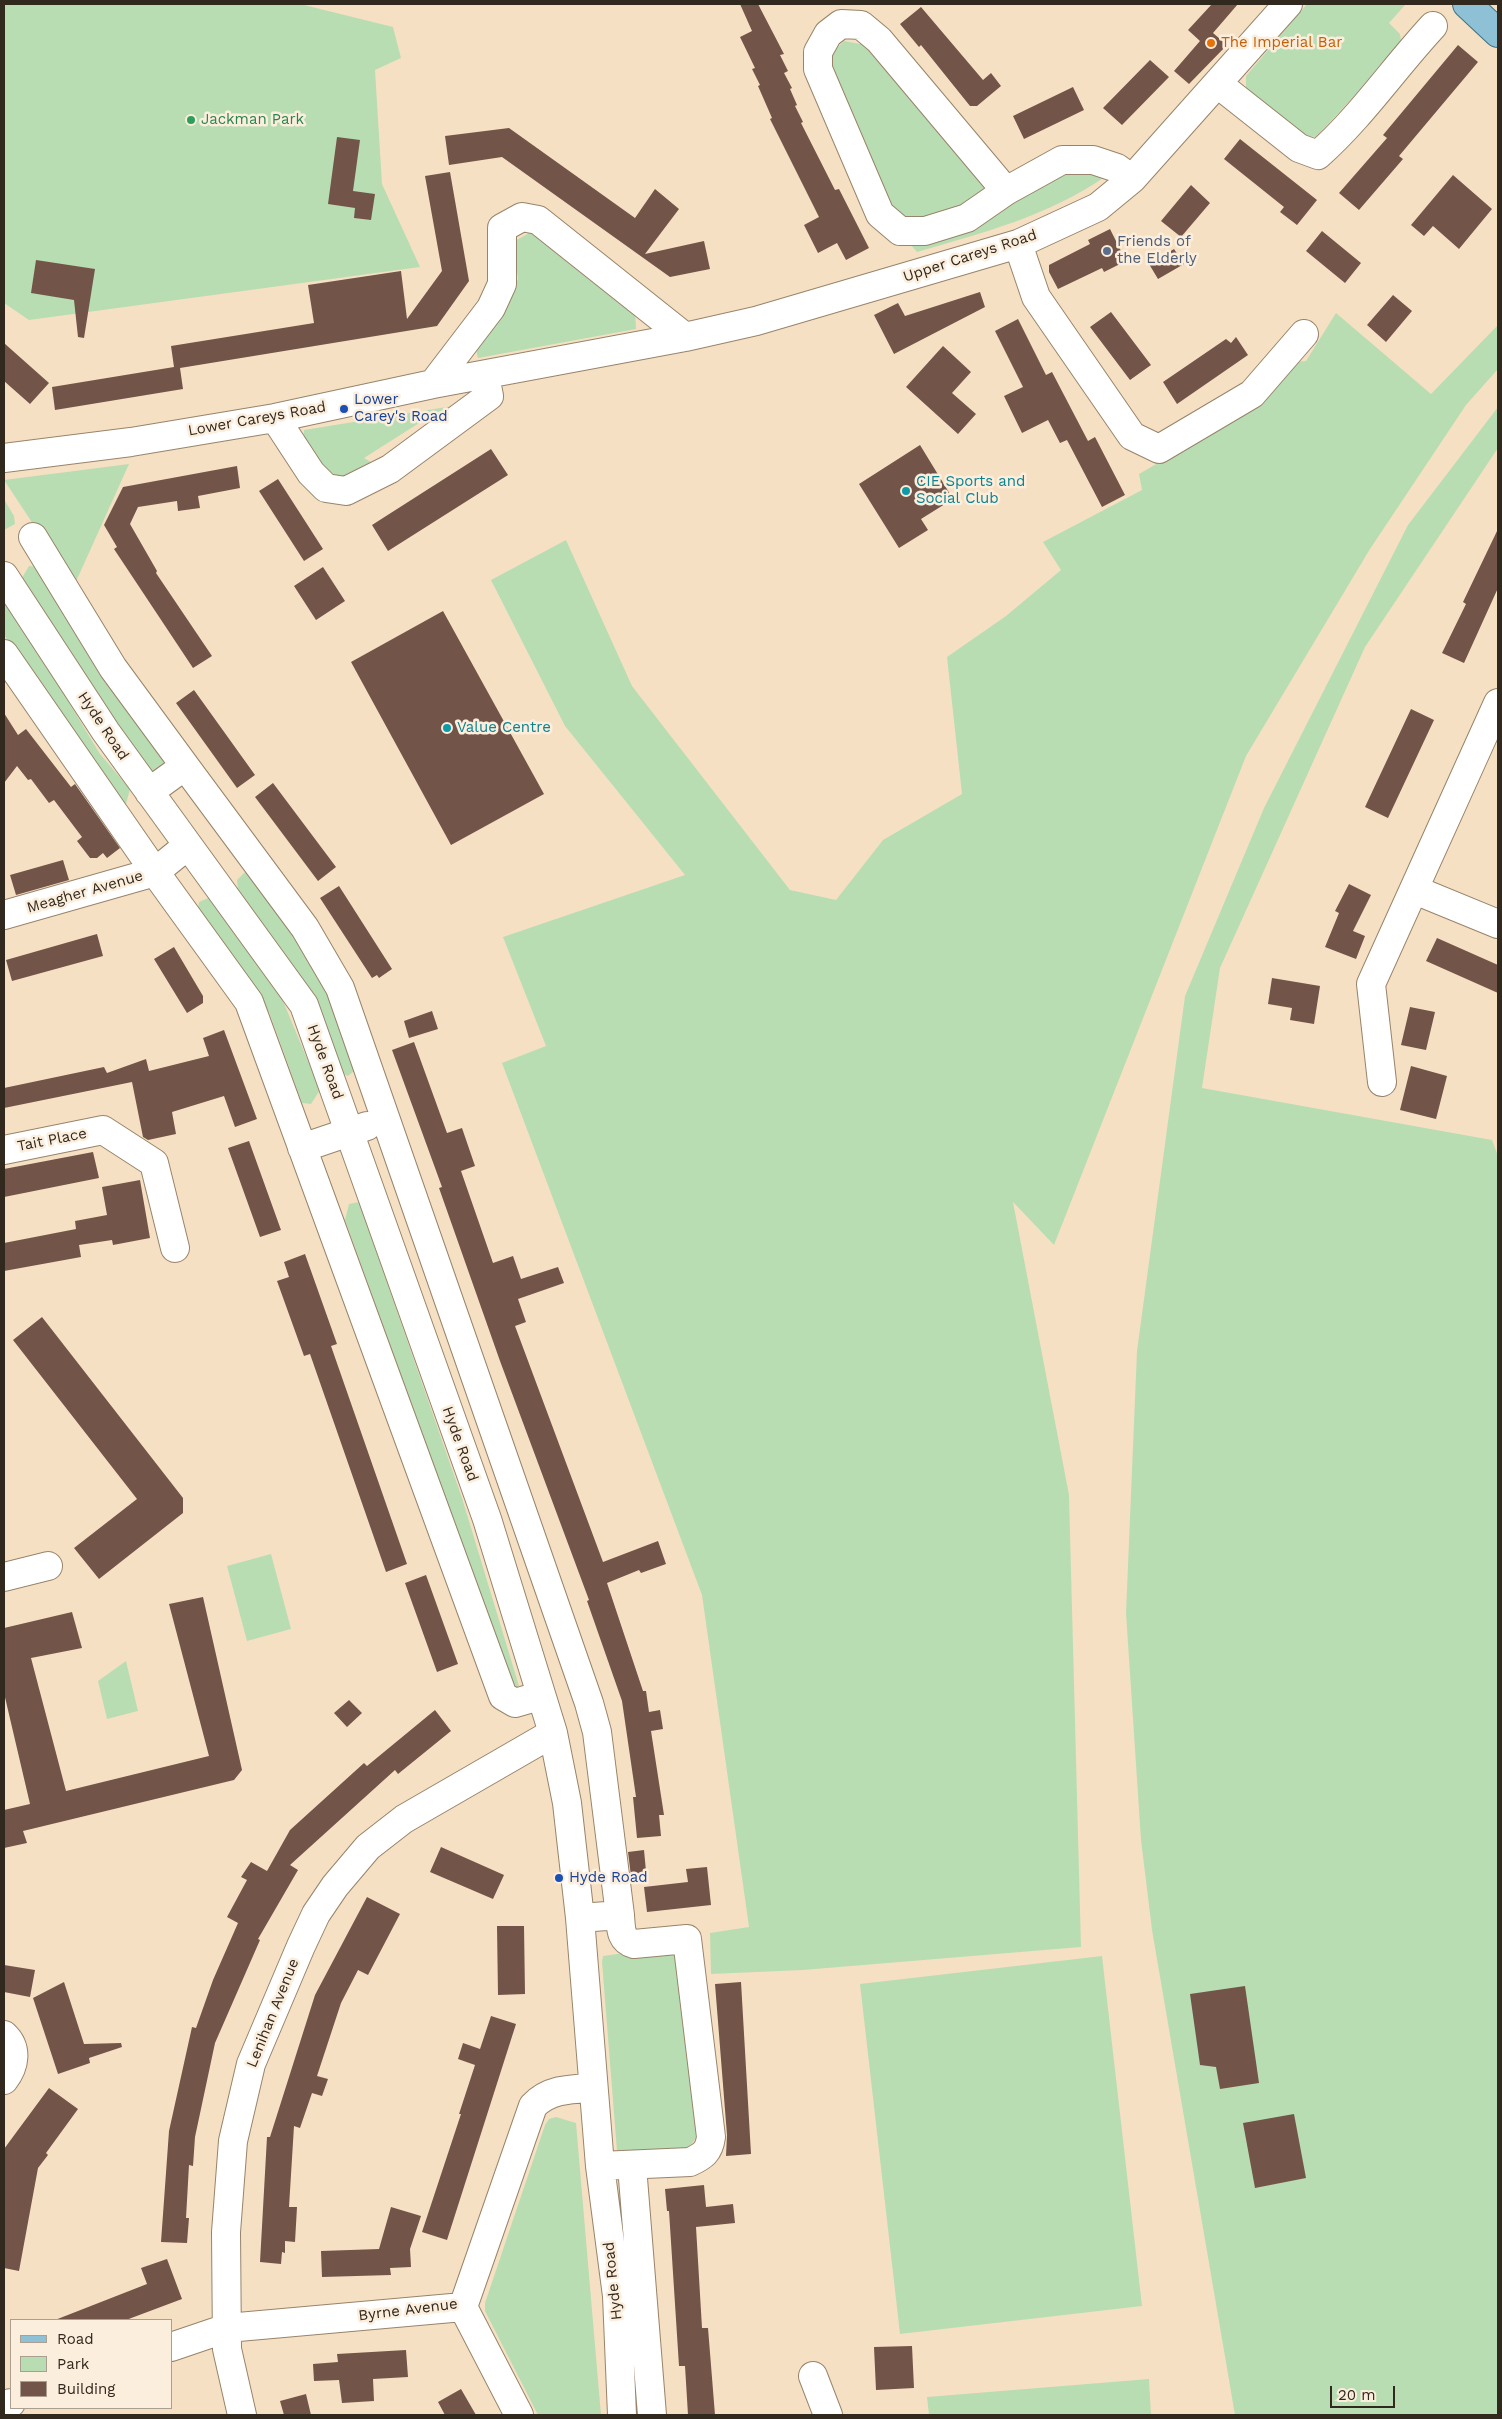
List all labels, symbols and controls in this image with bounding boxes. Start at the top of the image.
place label: The Imperial Bar [1221,34,1342,52]
marker: The Imperial Bar [1205,37,1217,49]
place label: Jackman Park [201,111,304,129]
marker: Jackman Park [185,114,197,126]
street label: Upper Careys Road [901,226,1039,286]
place label: Friends of the Elderly [1117,233,1197,268]
marker: Friends of the Elderly [1101,245,1113,257]
place label: Lower Carey's Road [354,391,448,426]
street label: Lower Careys Road [187,398,327,440]
marker: Lower Carey's Road [338,403,350,415]
place label: CIE Sports and Social Club [916,473,1026,508]
marker: CIE Sports and Social Club [900,485,912,497]
street label: Hyde Road [74,688,132,764]
place label: Value Centre [457,719,551,737]
marker: Value Centre [441,722,453,734]
street label: Meagher Avenue [25,867,145,917]
street label: Hyde Road [303,1022,347,1102]
street label: Tait Place [16,1124,88,1156]
street label: Hyde Road [438,1404,482,1484]
place label: Hyde Road [569,1869,648,1887]
marker: Hyde Road [553,1872,565,1884]
street label: Lenihan Avenue [243,1956,303,2070]
street label: Hyde Road [600,2241,626,2321]
street label: Byrne Avenue [357,2295,459,2325]
legend [10,2319,172,2409]
text: Road [57,2330,94,2348]
text: Park [57,2355,89,2373]
scale bar [1332,2376,1397,2408]
text: Building [57,2380,115,2398]
text: 20 m [1338,2386,1376,2404]

